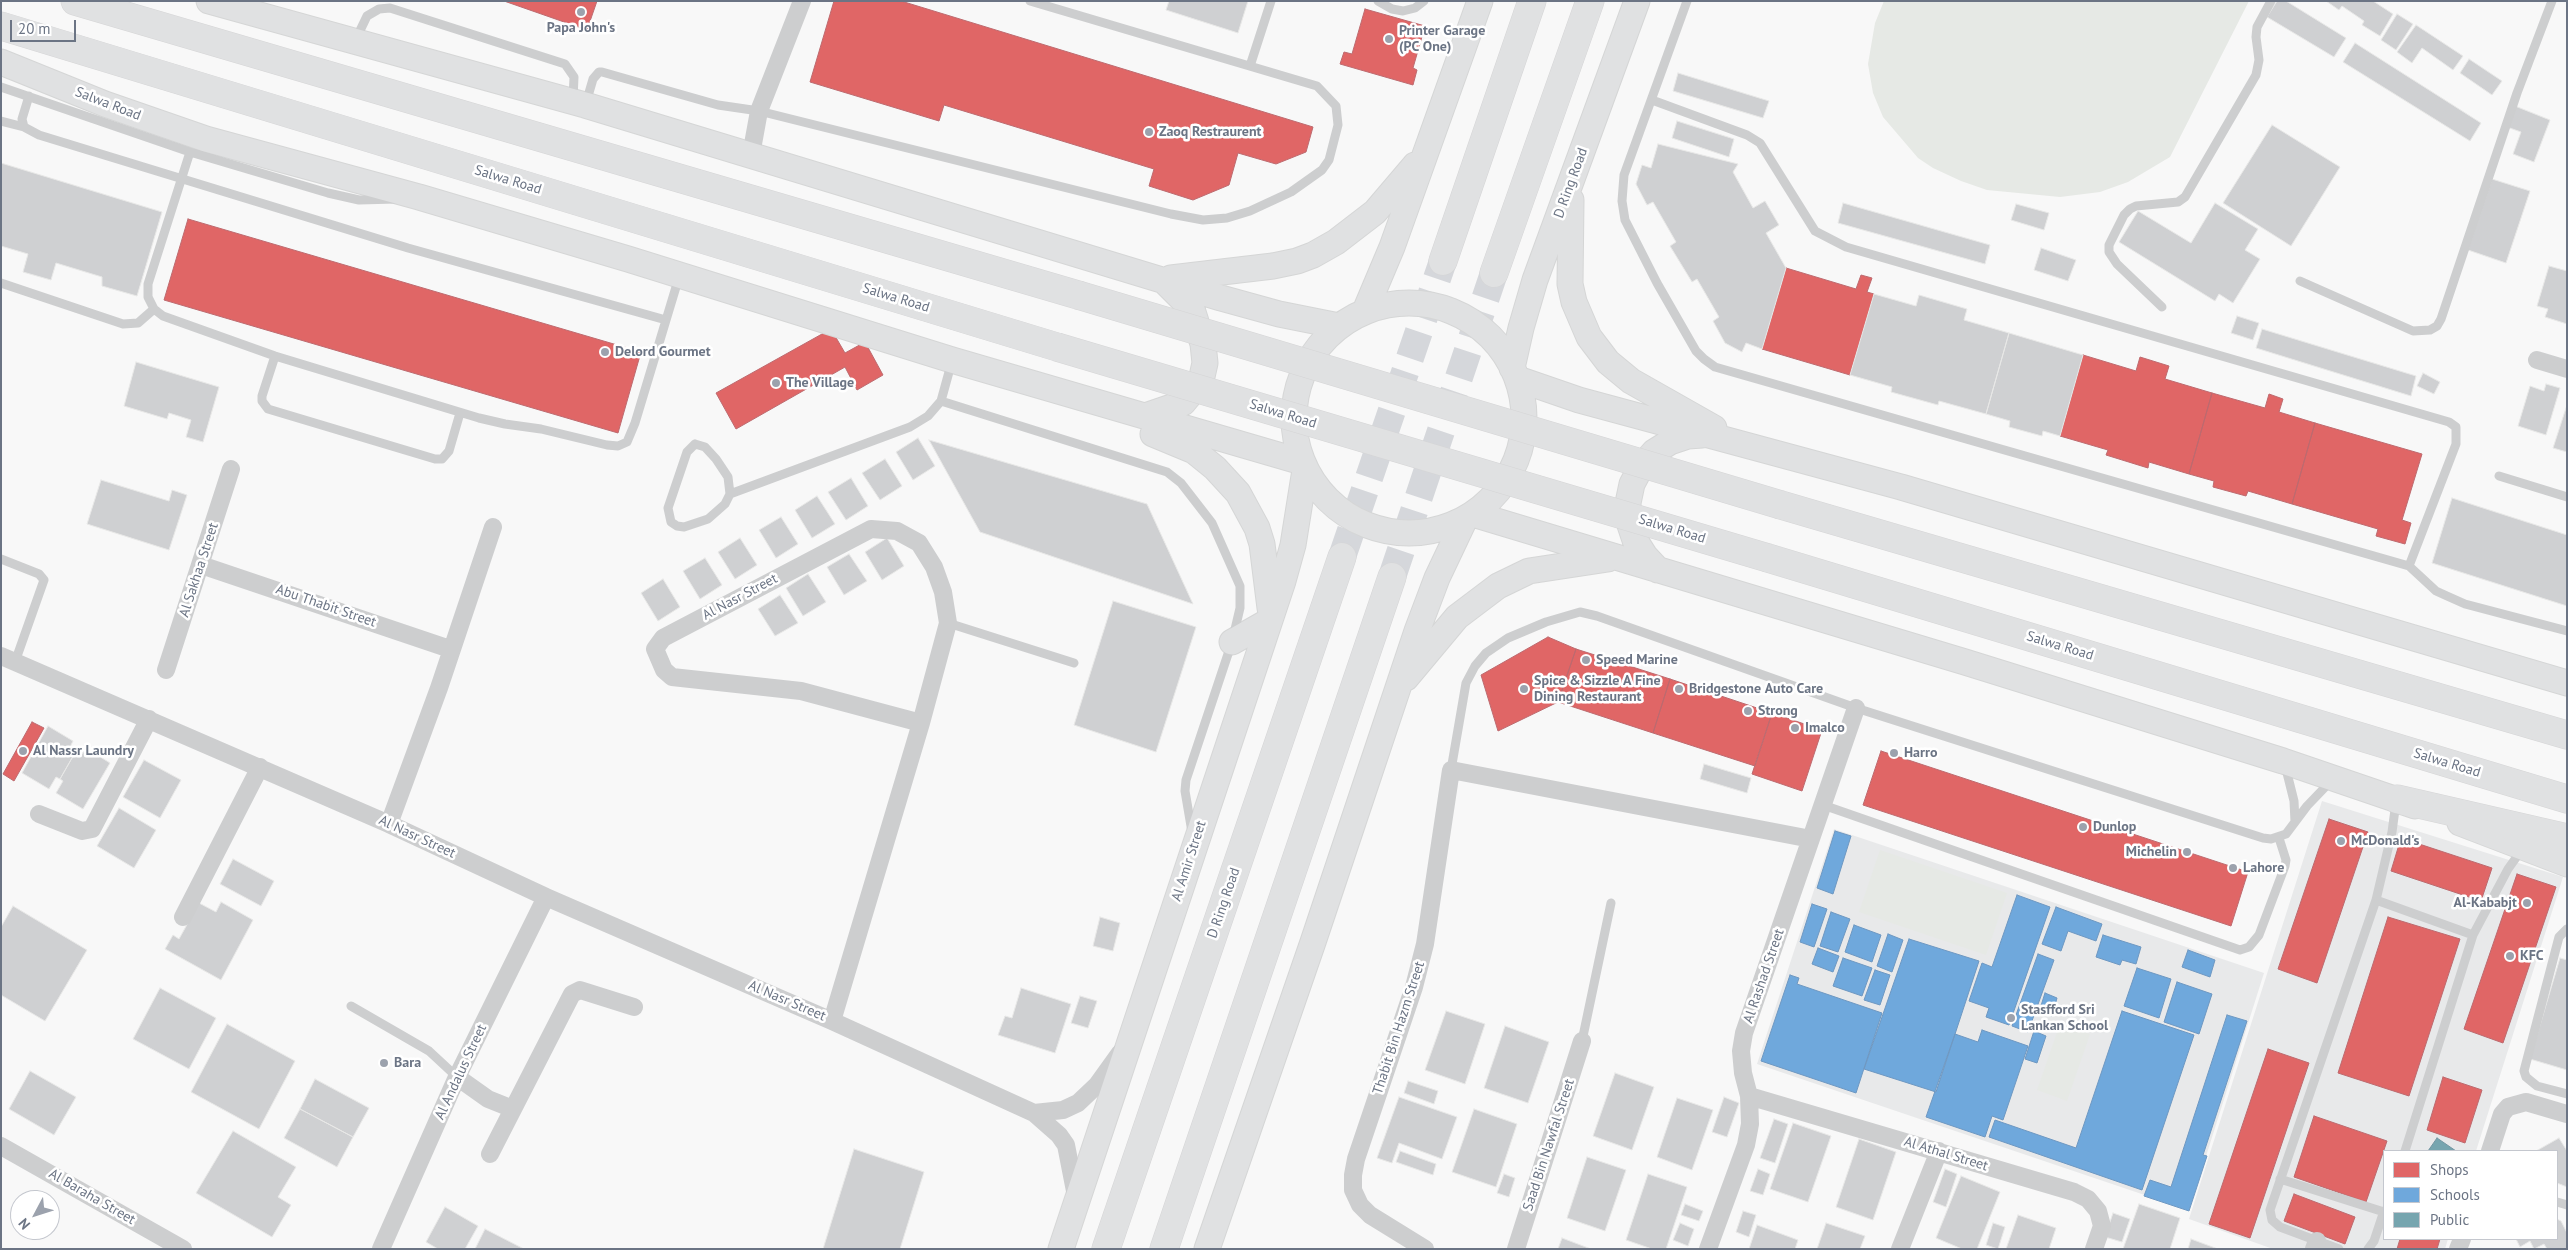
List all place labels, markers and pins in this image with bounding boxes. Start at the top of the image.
marker: Papa John's [575,6,587,18]
place label: Papa John's [547,20,615,36]
place label: Printer Garage (PC One) [1399,23,1485,56]
marker: Printer Garage (PC One) [1383,33,1395,45]
place label: Zaoq Restraurent [1159,124,1261,140]
marker: Zaoq Restraurent [1143,126,1155,138]
place label: Delord Gourmet [615,344,711,360]
marker: Delord Gourmet [599,346,611,358]
place label: The Village [786,375,854,391]
marker: The Village [770,377,782,389]
place label: Speed Marine [1596,652,1678,668]
marker: Speed Marine [1580,654,1592,666]
place label: Spice & Sizzle A Fine Dining Restaurant [1534,673,1661,706]
place label: Bridgestone Auto Care [1689,681,1823,697]
marker: Spice & Sizzle A Fine Dining Restaurant [1518,683,1530,695]
marker: Bridgestone Auto Care [1673,683,1685,695]
place label: Strong [1758,703,1798,719]
marker: Strong [1742,705,1754,717]
place label: Imalco [1805,720,1845,736]
marker: Imalco [1789,722,1801,734]
place label: Al Nassr Laundry [33,743,134,759]
marker: Al Nassr Laundry [17,745,29,757]
place label: Harro [1904,745,1937,761]
marker: Harro [1888,747,1900,759]
place label: Dunlop [2093,819,2136,835]
marker: Dunlop [2077,821,2089,833]
place label: McDonald's [2351,833,2420,849]
marker: McDonald's [2335,835,2347,847]
place label: Michelin [2126,844,2177,860]
marker: Michelin [2181,846,2193,858]
place label: Lahore [2243,860,2284,876]
marker: Lahore [2227,862,2239,874]
place label: Al-Kababjt [2453,895,2517,911]
marker: Al-Kababjt [2521,897,2533,909]
place label: KFC [2520,948,2544,964]
marker: KFC [2504,950,2516,962]
place label: Stasfford Sri Lankan School [2021,1002,2108,1034]
marker: Stasfford Sri Lankan School [2005,1012,2017,1024]
place label: Bara [394,1055,421,1071]
marker: Bara [378,1057,390,1069]

